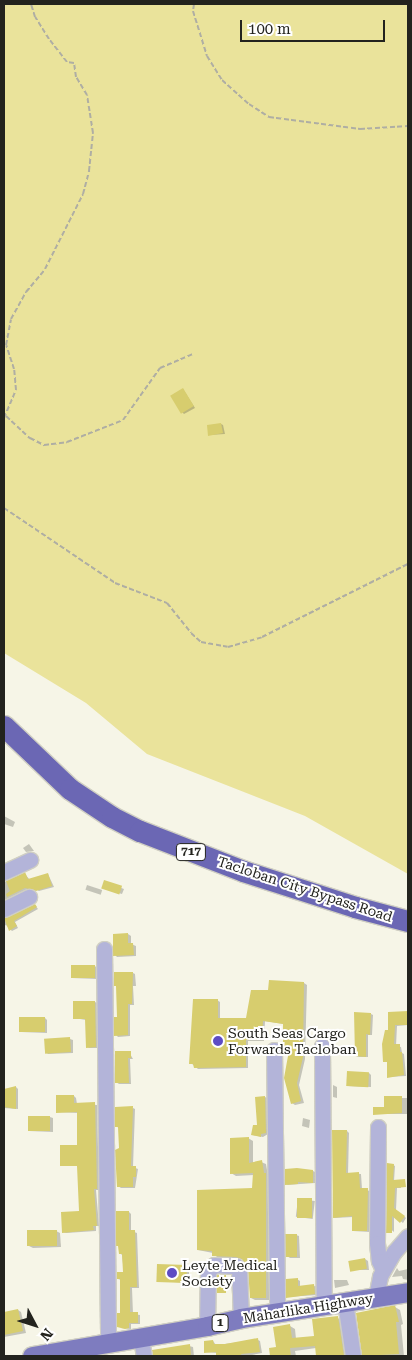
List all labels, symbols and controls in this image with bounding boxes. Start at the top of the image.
scale bar [242,10,387,42]
text: 100 m [248,20,291,38]
road number: 717 [175,842,207,862]
street label: Tacloban City Bypass Road [215,853,395,925]
place label: South Seas Cargo Forwards Tacloban [228,1025,356,1058]
marker: South Seas Cargo Forwards Tacloban [212,1035,224,1047]
place label: Leyte Medical Society [182,1257,277,1290]
marker: Leyte Medical Society [166,1267,178,1279]
street label: Maharlika Highway [242,1289,374,1327]
north arrow [10,1300,60,1350]
road number: 1 [211,1314,229,1332]
text: N [37,1325,56,1344]

